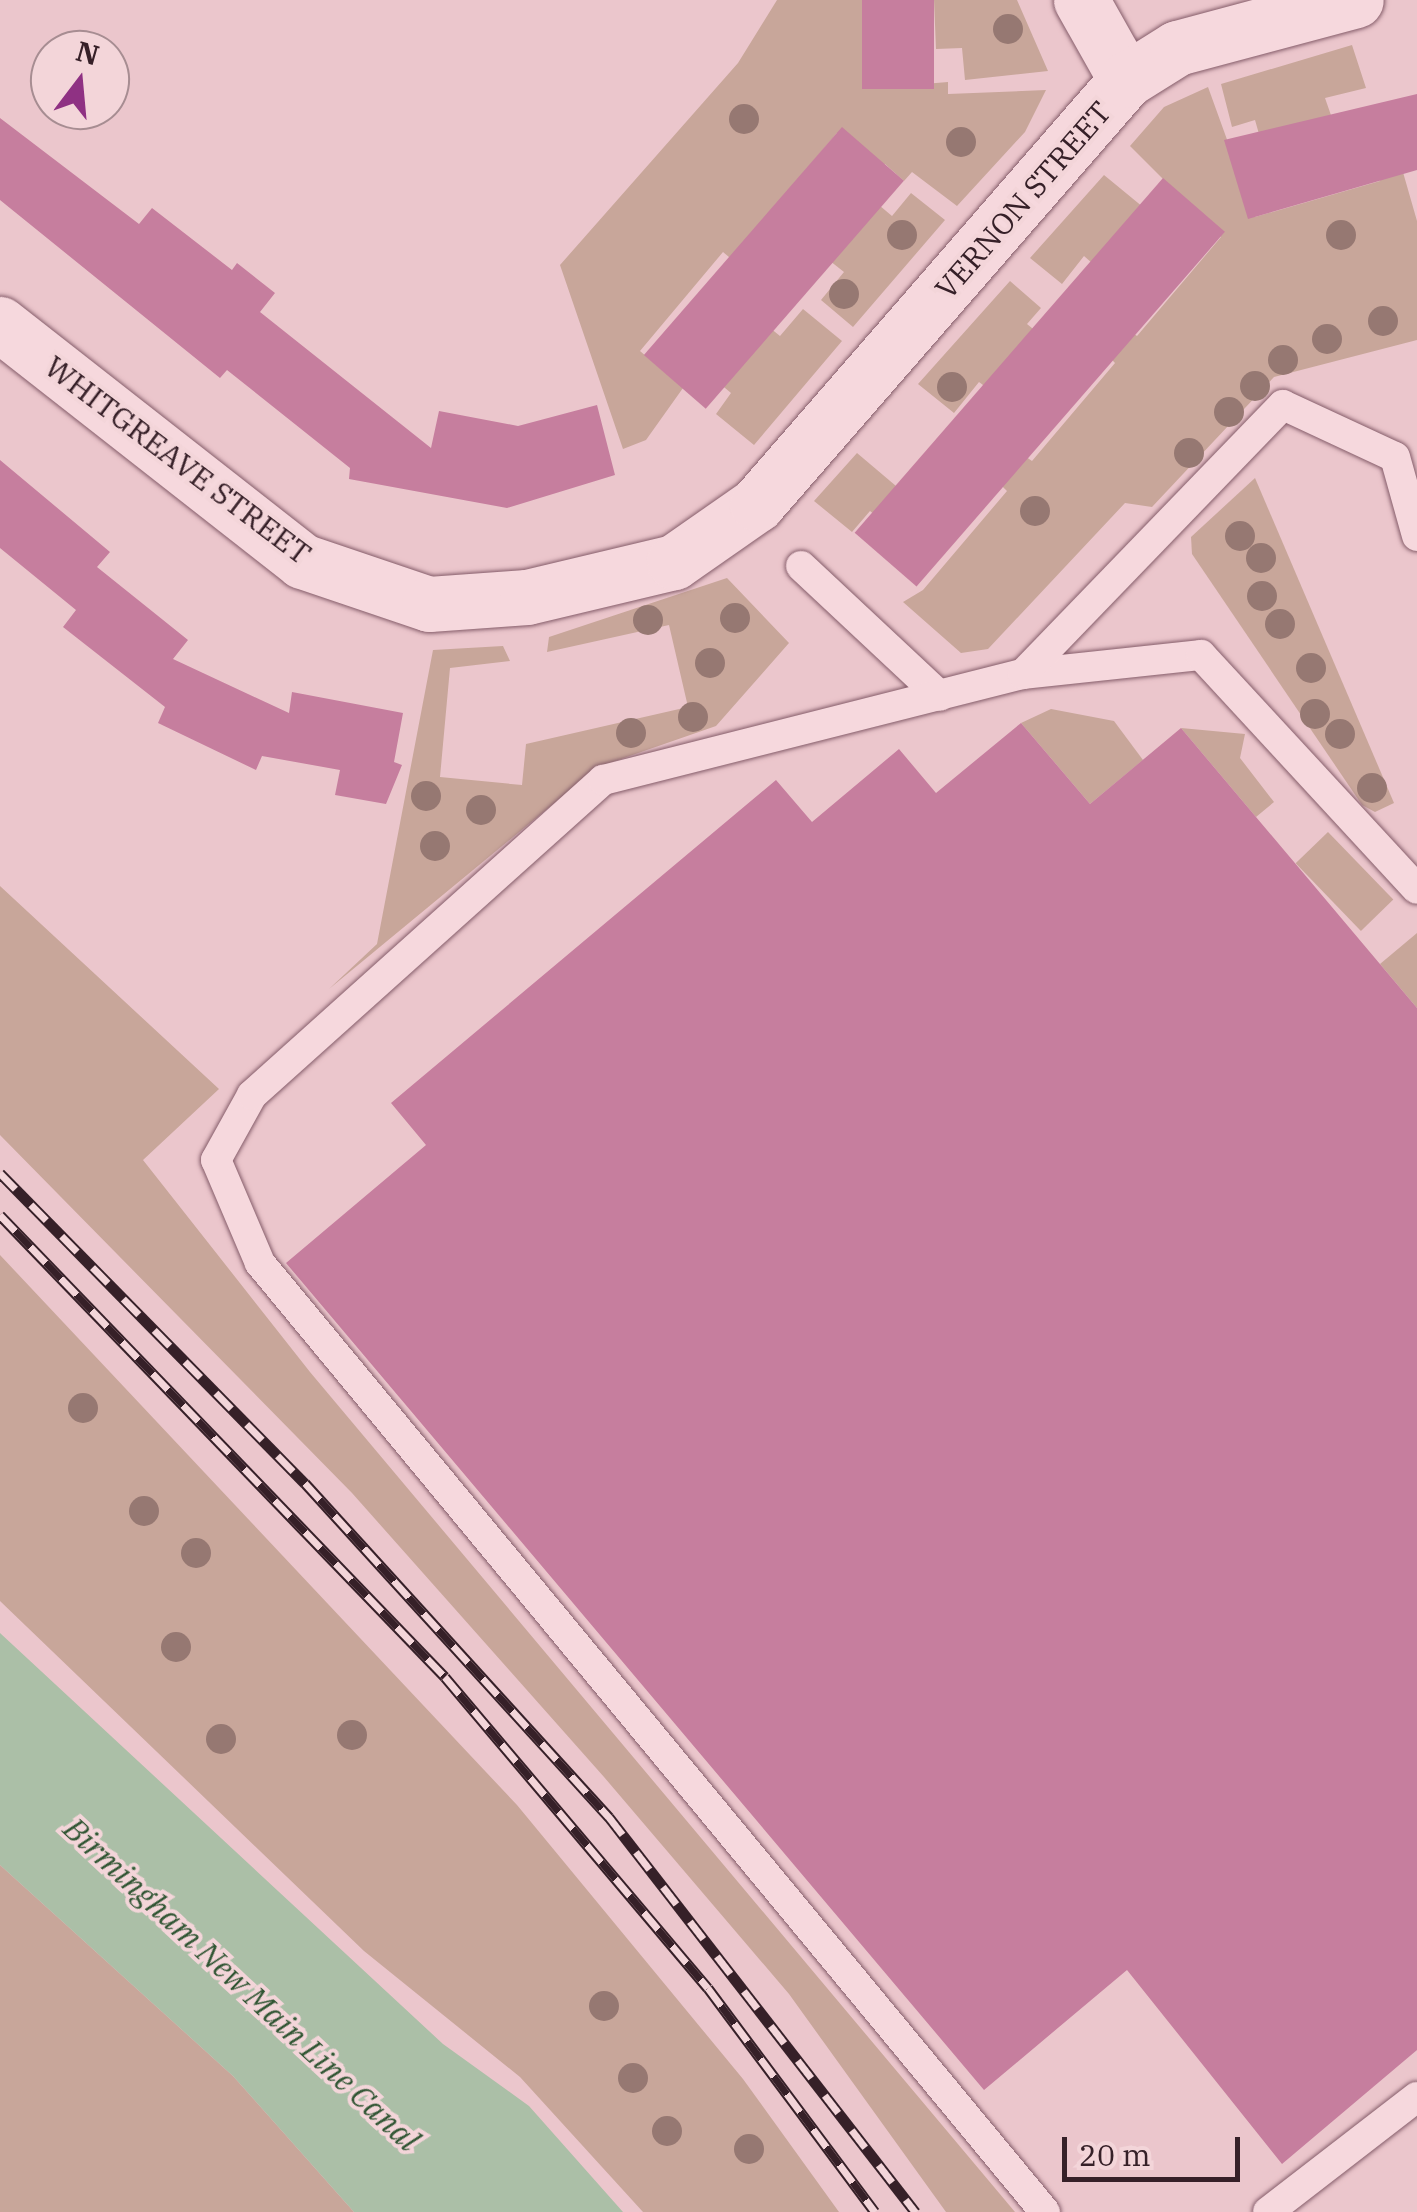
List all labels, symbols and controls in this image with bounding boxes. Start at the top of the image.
north arrow [30,30,130,130]
text: N [72,32,104,73]
street label: VERNON STREET [928,94,1118,306]
street label: WHITGREAVE STREET [38,348,318,572]
water label: Birmingham New Main Line Canal [56,1809,428,2159]
scale bar [1067,2117,1244,2179]
text: 20 m [1079,2135,1151,2174]

